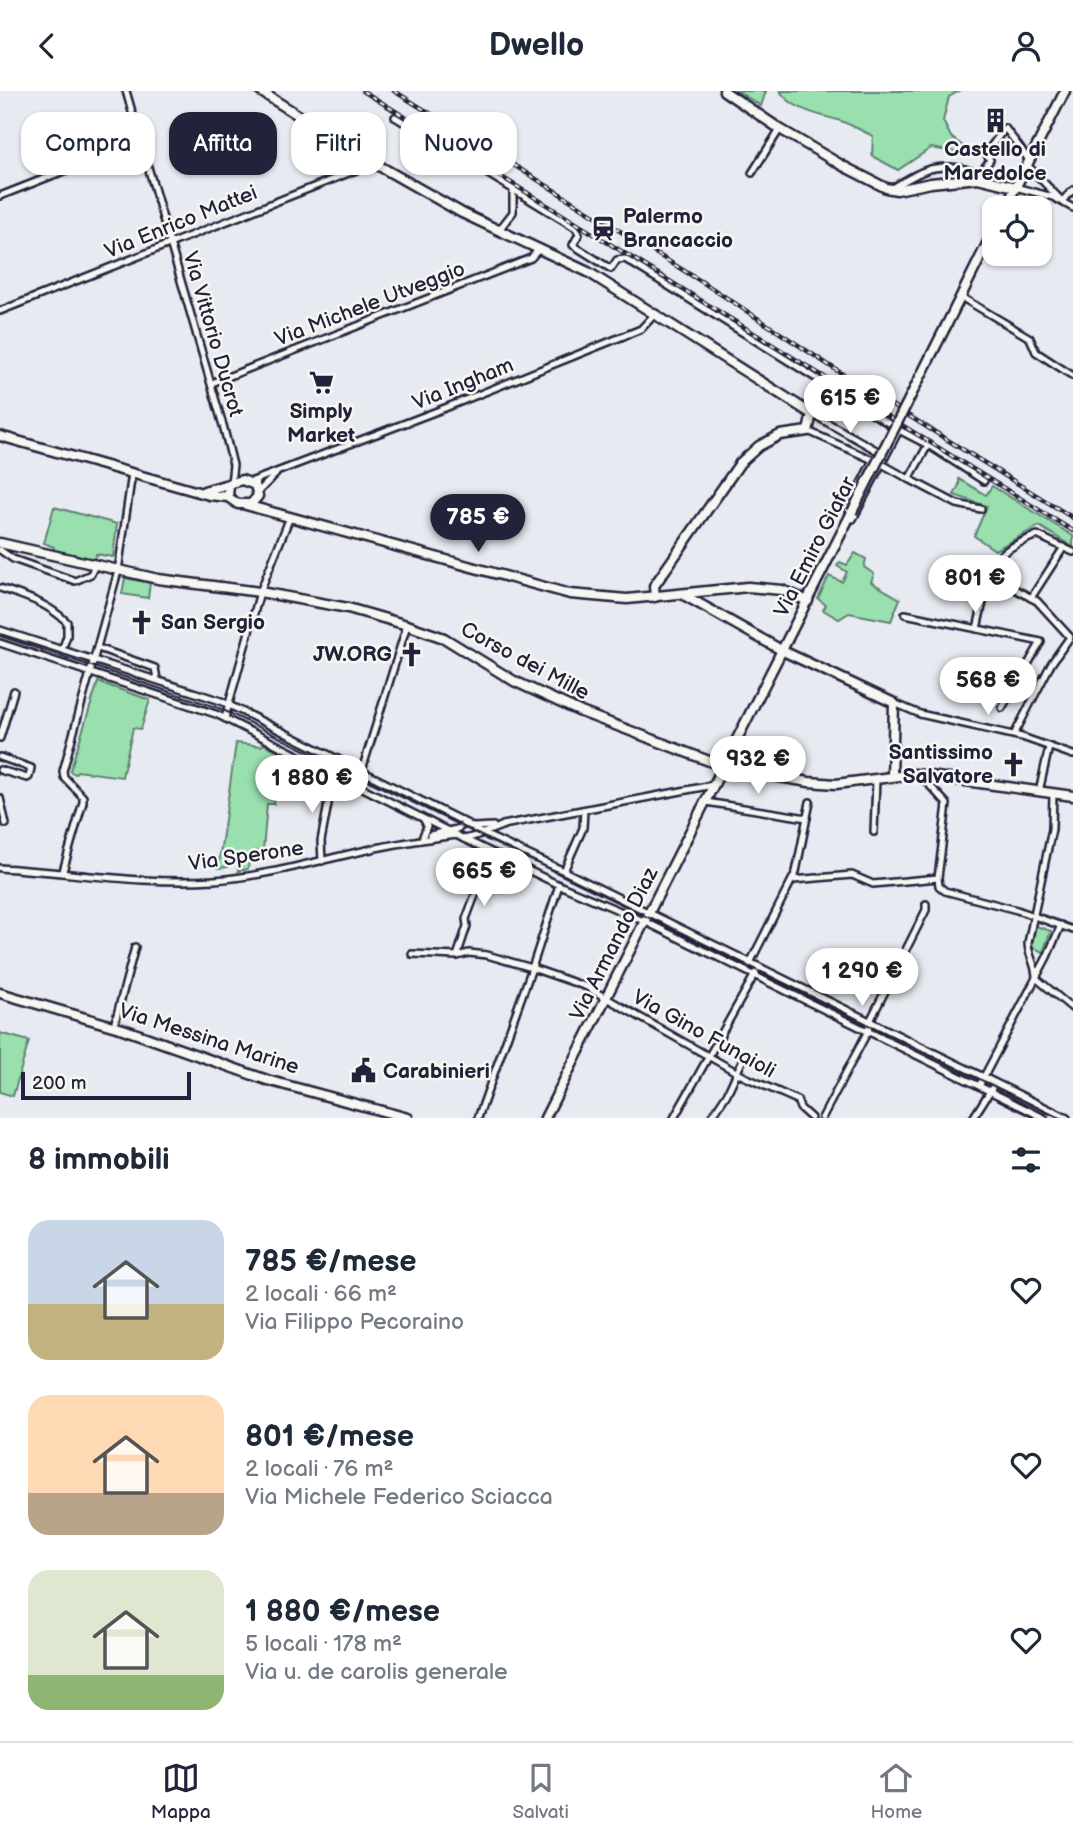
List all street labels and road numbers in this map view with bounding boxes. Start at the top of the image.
street label: Via Enrico Mattei [101,180,261,264]
street label: Via Vittorio Ducrot [177,249,249,420]
street label: Via Michele Utveggio [271,256,469,352]
street label: Via Ingham [409,352,517,416]
street label: Via Emiro Giafar [769,472,861,621]
street label: Corso dei Mille [456,617,594,705]
street label: Via Sperone [187,836,305,876]
street label: Via Armando Diaz [565,862,664,1025]
street label: Via Gino Funaioli [628,984,780,1084]
street label: Via Messina Marine [116,998,302,1080]

